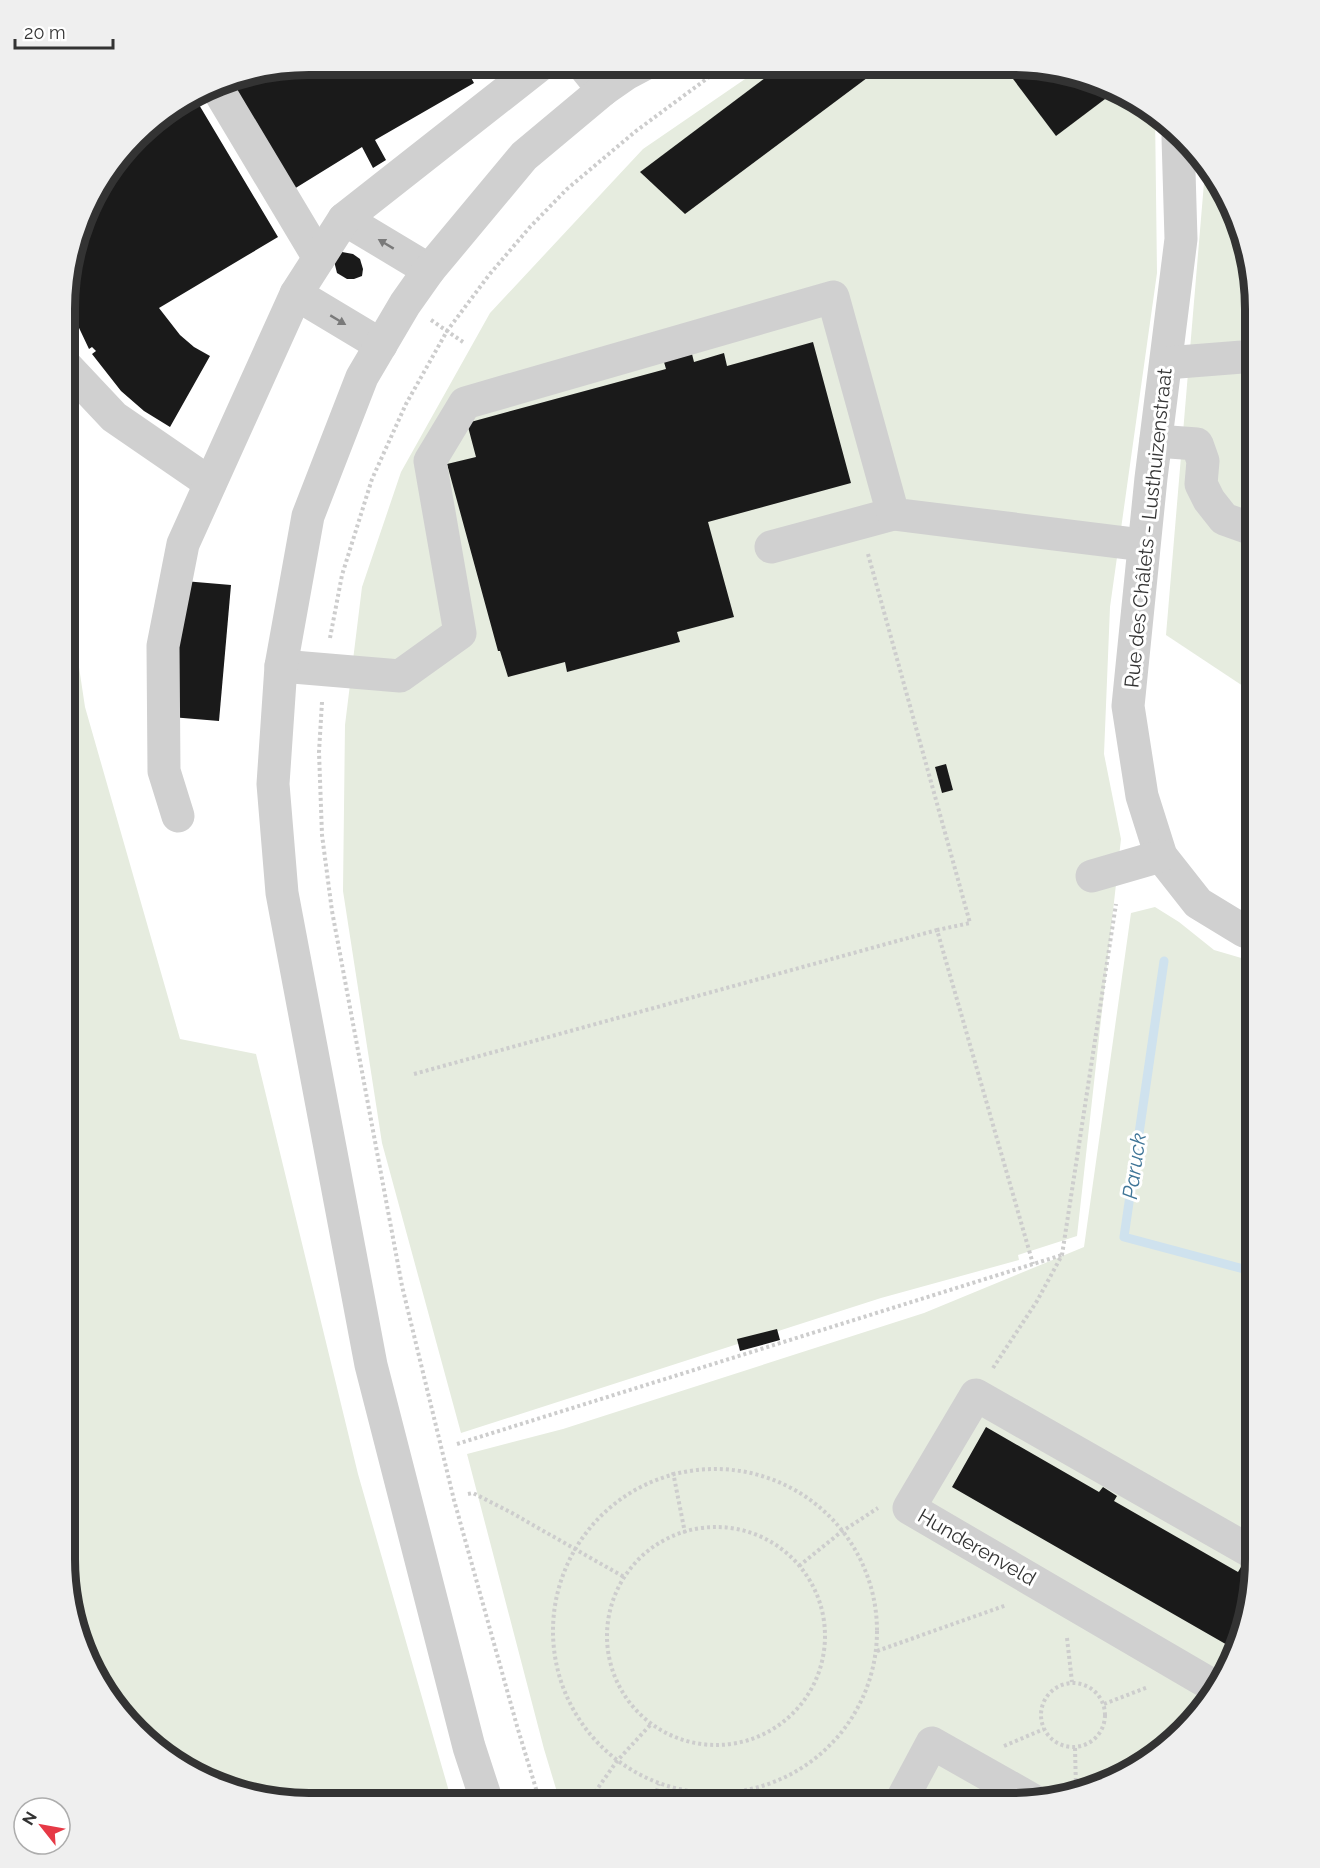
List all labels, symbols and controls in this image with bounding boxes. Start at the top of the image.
scale bar [15,12,112,50]
text: 20 m [24,22,66,43]
one-way arrow [378,239,394,250]
one-way arrow [330,314,346,325]
street label: Rue des Châlets - Lusthuizenstraat [1119,367,1177,689]
water label: Paruck [1117,1131,1151,1201]
street label: Hunderenveld [914,1504,1040,1590]
north arrow [12,1796,72,1856]
text: N [18,1808,41,1829]

